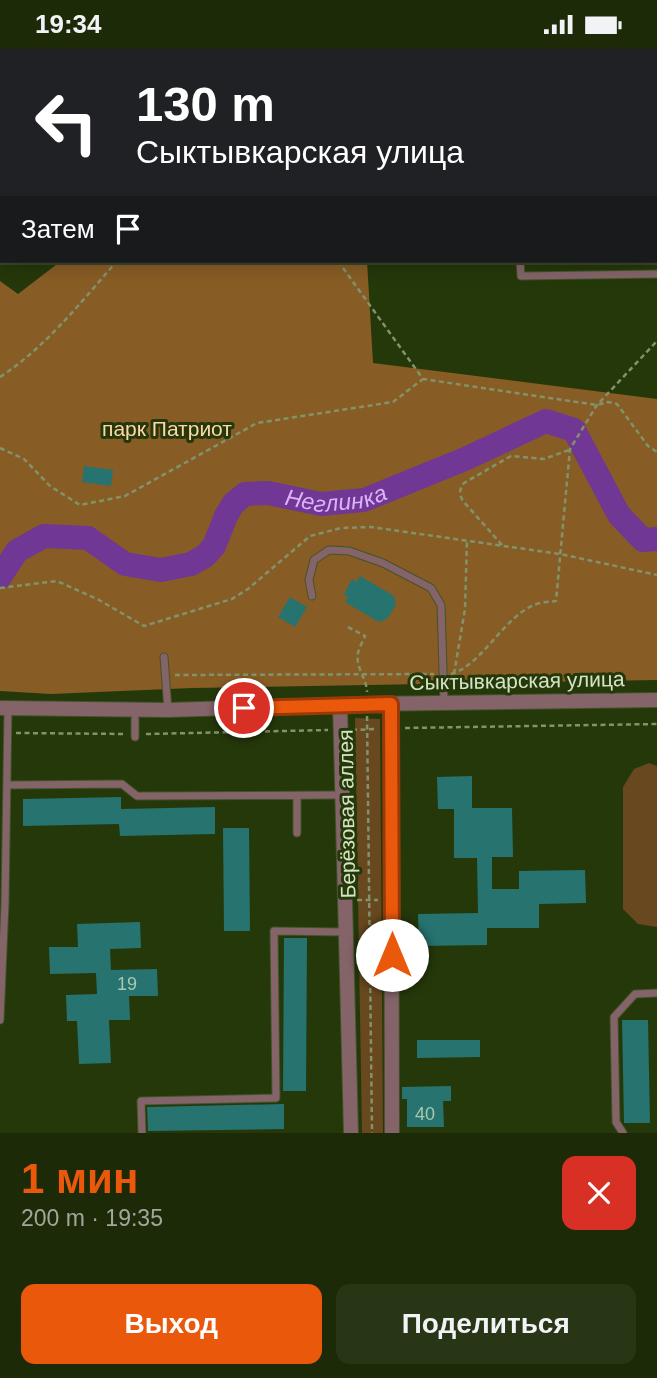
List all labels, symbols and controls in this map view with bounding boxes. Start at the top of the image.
text: 19:34 [35,9,102,39]
icon: left [21,77,112,168]
text: 130 m [136,77,275,131]
text: Сыктывкарская улица [136,134,464,170]
icon: arrive [109,210,147,248]
text: Затем [21,214,95,244]
park label: парк Патриот [102,417,232,440]
water label: Неглинка [283,479,390,518]
street label: Сыктывкарская улица [409,667,625,694]
pin [214,678,274,738]
icon: arrive [225,689,263,727]
street label: Берёзовая аллея [334,729,359,899]
position arrow [355,918,429,992]
house number: 19 [117,974,137,994]
house number: 40 [415,1104,435,1124]
text: 1 мин [21,1155,138,1202]
button: close [562,1156,636,1230]
text: 200 m · 19:35 [21,1205,163,1231]
button: Выход [21,1284,322,1364]
button: Поделиться [336,1284,636,1364]

